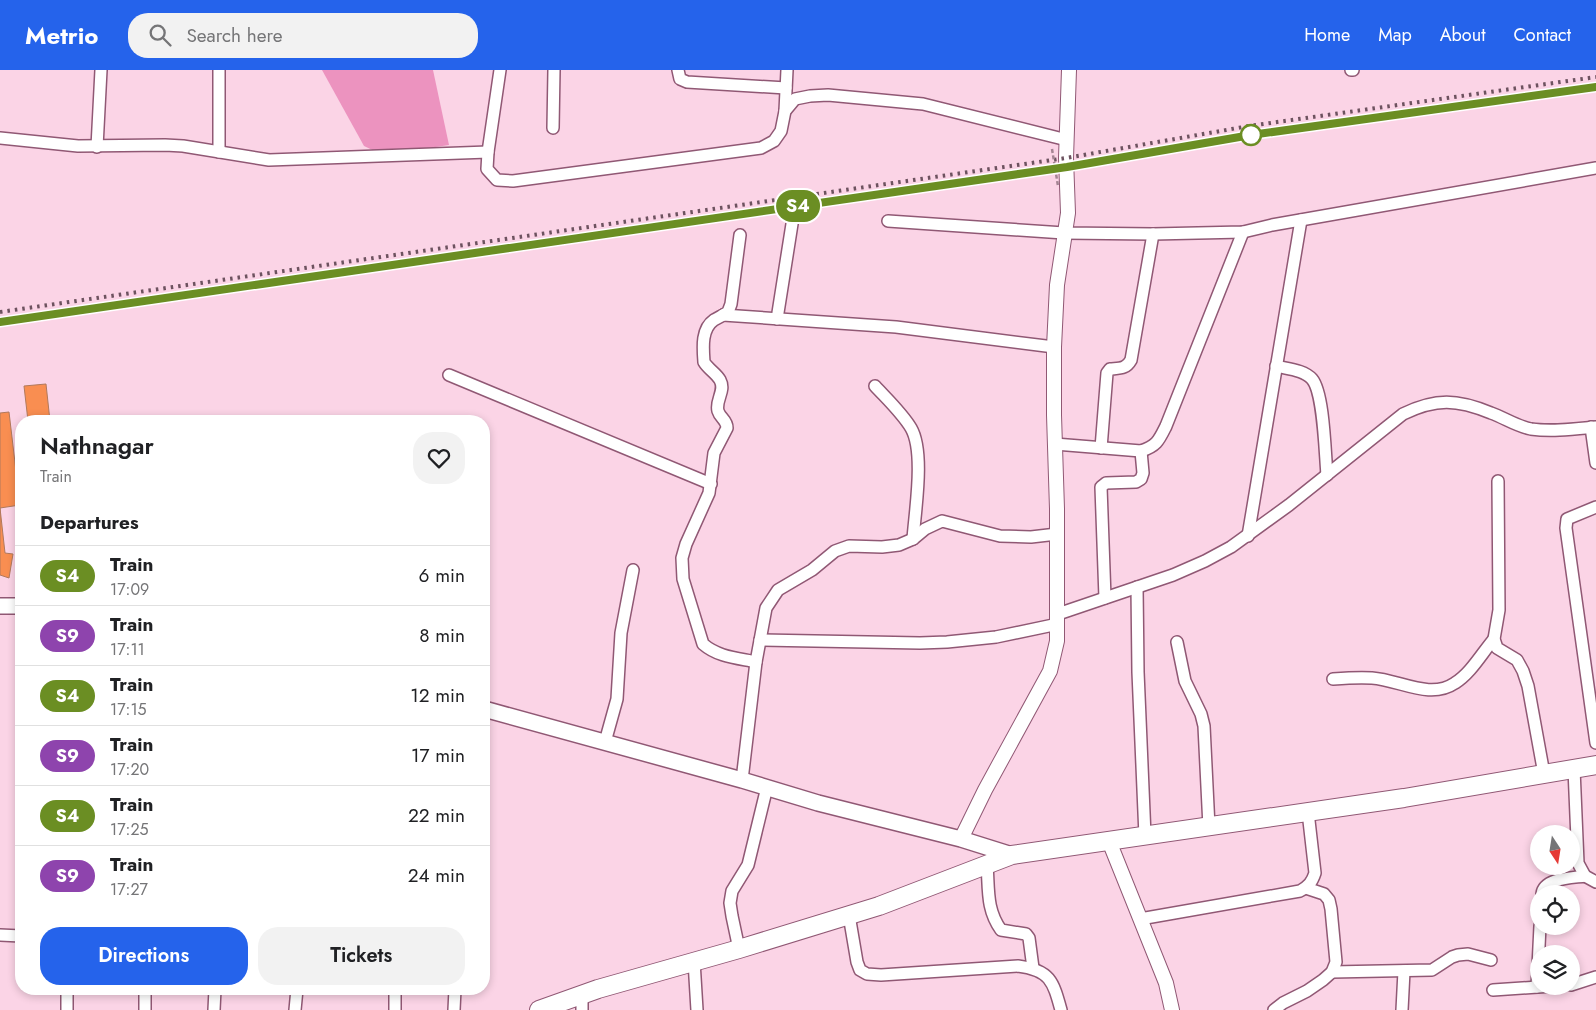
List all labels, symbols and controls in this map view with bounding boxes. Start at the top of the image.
search box [128,13,478,58]
text: Metrio [25,18,98,53]
icon: search [146,21,174,49]
text: Search here [186,22,283,49]
text: Home [1304,22,1350,48]
text: Map [1378,22,1412,48]
text: About [1440,22,1485,48]
text: Contact [1513,22,1571,48]
unlabelled marker [1240,124,1262,146]
line badge: S4 [776,190,820,222]
text: S4 [786,193,810,219]
text: Nathnagar [40,428,154,463]
button: heart [413,432,465,484]
text: Train [40,465,72,488]
text: Departures [40,509,139,536]
text: Train [110,551,153,578]
text: 6 min [419,562,465,589]
text: S4 [56,563,79,589]
text: 17:09 [110,578,149,601]
text: Train [110,611,153,638]
text: 8 min [419,622,465,649]
text: S9 [56,623,79,649]
text: 17:11 [110,638,145,661]
text: Train [110,671,153,698]
text: 12 min [410,682,465,709]
text: S4 [56,683,79,709]
text: 17:15 [110,698,147,721]
text: Train [110,731,153,758]
text: 17 min [411,742,465,769]
text: S9 [56,743,79,769]
text: 17:20 [110,758,149,781]
text: Train [110,791,153,818]
text: 22 min [408,802,465,829]
text: S4 [56,803,79,829]
text: 17:25 [110,818,149,841]
north arrow [1530,825,1580,875]
map controls [1530,825,1580,995]
text: Train [110,851,153,878]
text: 24 min [408,862,465,889]
text: S9 [56,863,79,889]
text: 17:27 [110,878,148,901]
button: locate [1530,885,1580,935]
button: Directions [40,927,248,985]
button: Tickets [258,927,465,985]
button: layers [1530,945,1580,995]

